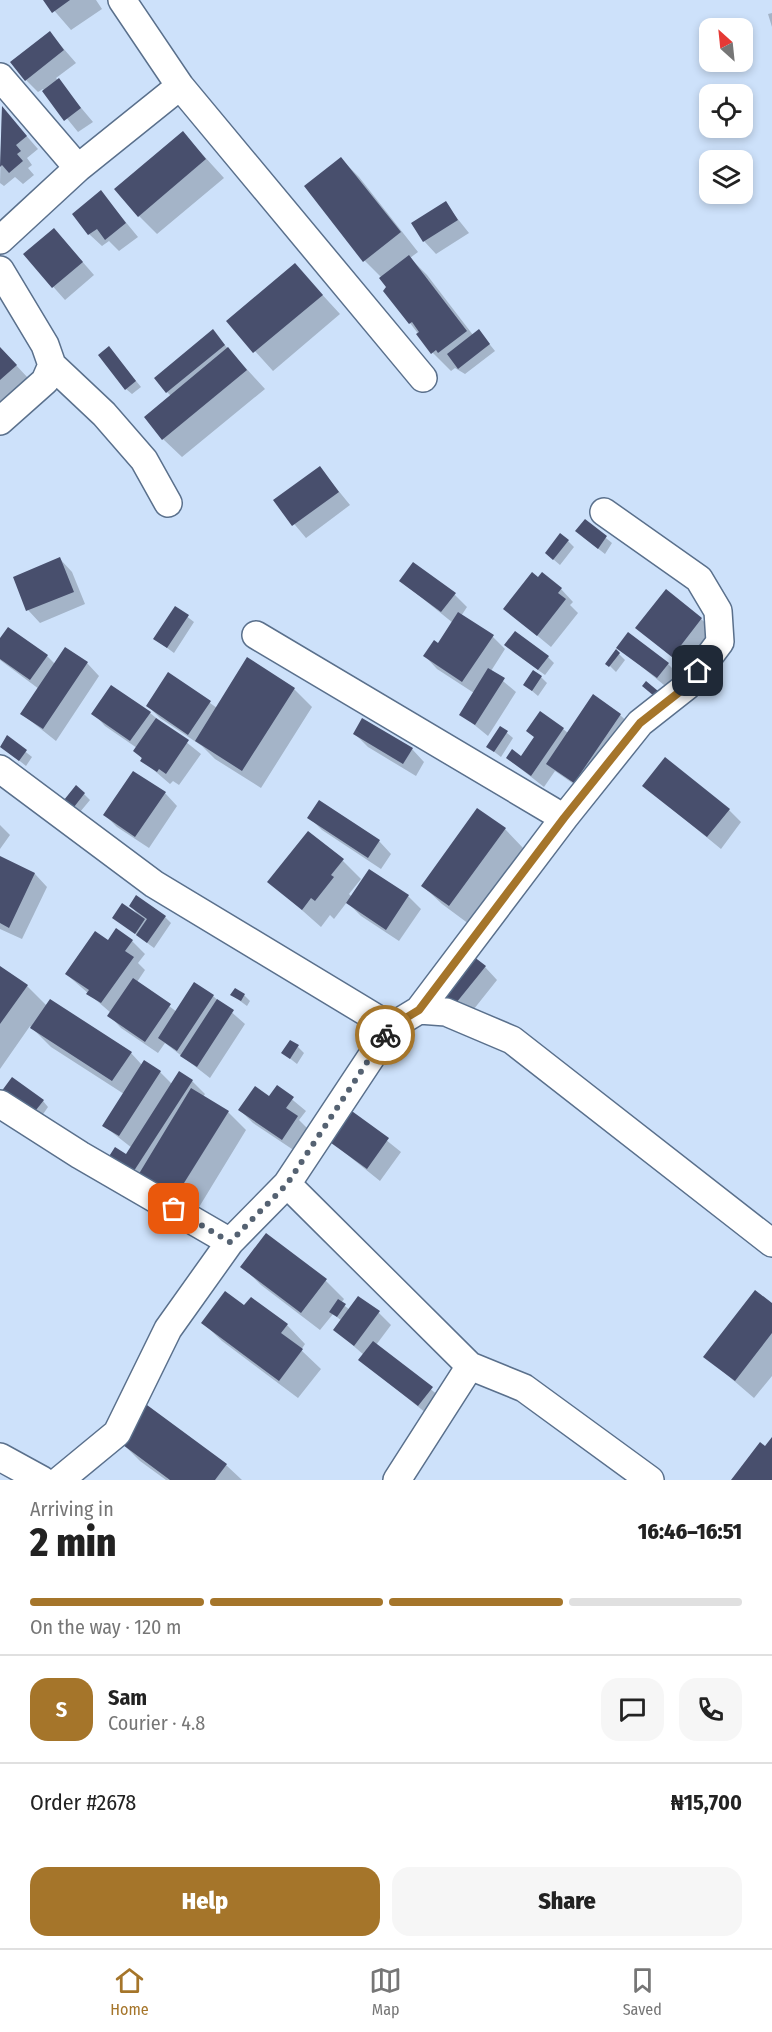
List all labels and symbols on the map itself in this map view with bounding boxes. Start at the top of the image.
north arrow [699,18,753,72]
pin [672,645,723,696]
courier [355,1005,415,1065]
pin [148,1183,199,1234]

